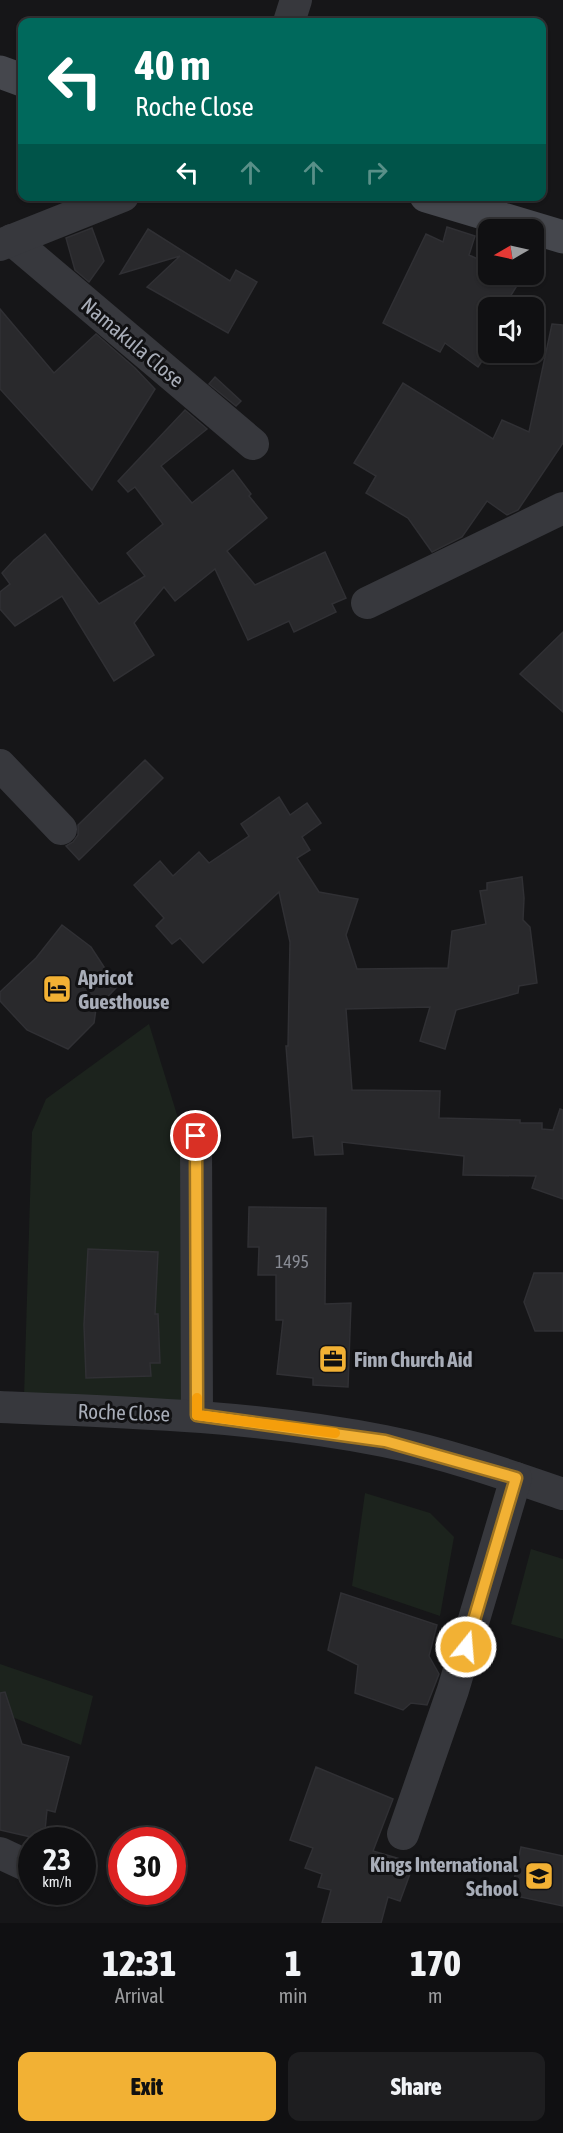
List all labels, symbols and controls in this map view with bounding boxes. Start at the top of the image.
text: 40 m [135,41,210,89]
icon: left [36,42,114,120]
text: Roche Close [135,91,254,122]
icon: left [171,156,204,189]
icon: ahead [234,156,267,189]
icon: ahead [297,156,330,189]
icon: right [360,156,393,189]
north arrow [478,219,544,285]
map controls [478,219,544,363]
street label: Namakula Close [77,292,189,392]
button: sound [478,297,544,363]
place label: Apricot Guesthouse [77,965,169,1013]
hotel icon: Apricot Guesthouse [41,973,73,1005]
pin [170,1110,221,1161]
icon: arrive [179,1119,212,1152]
house number: 1495 [275,1251,309,1272]
office icon: Finn Church Aid [317,1343,349,1375]
place label: Finn Church Aid [354,1347,472,1371]
street label: Roche Close [77,1398,171,1426]
position arrow [434,1615,498,1679]
speed limit sign: 30 [108,1827,186,1905]
text: 23 [43,1842,71,1876]
place label: Kings International School [370,1852,518,1900]
school or university icon: Kings International School [523,1860,555,1892]
text: km/h [42,1873,72,1890]
text: 12:31 [102,1942,176,1984]
text: 1 [285,1942,302,1984]
text: 170 [410,1942,461,1984]
text: Arrival [115,1984,164,2007]
text: min [279,1984,308,2007]
text: m [428,1984,442,2007]
button: Exit [18,2052,276,2121]
button: Share [288,2052,545,2121]

